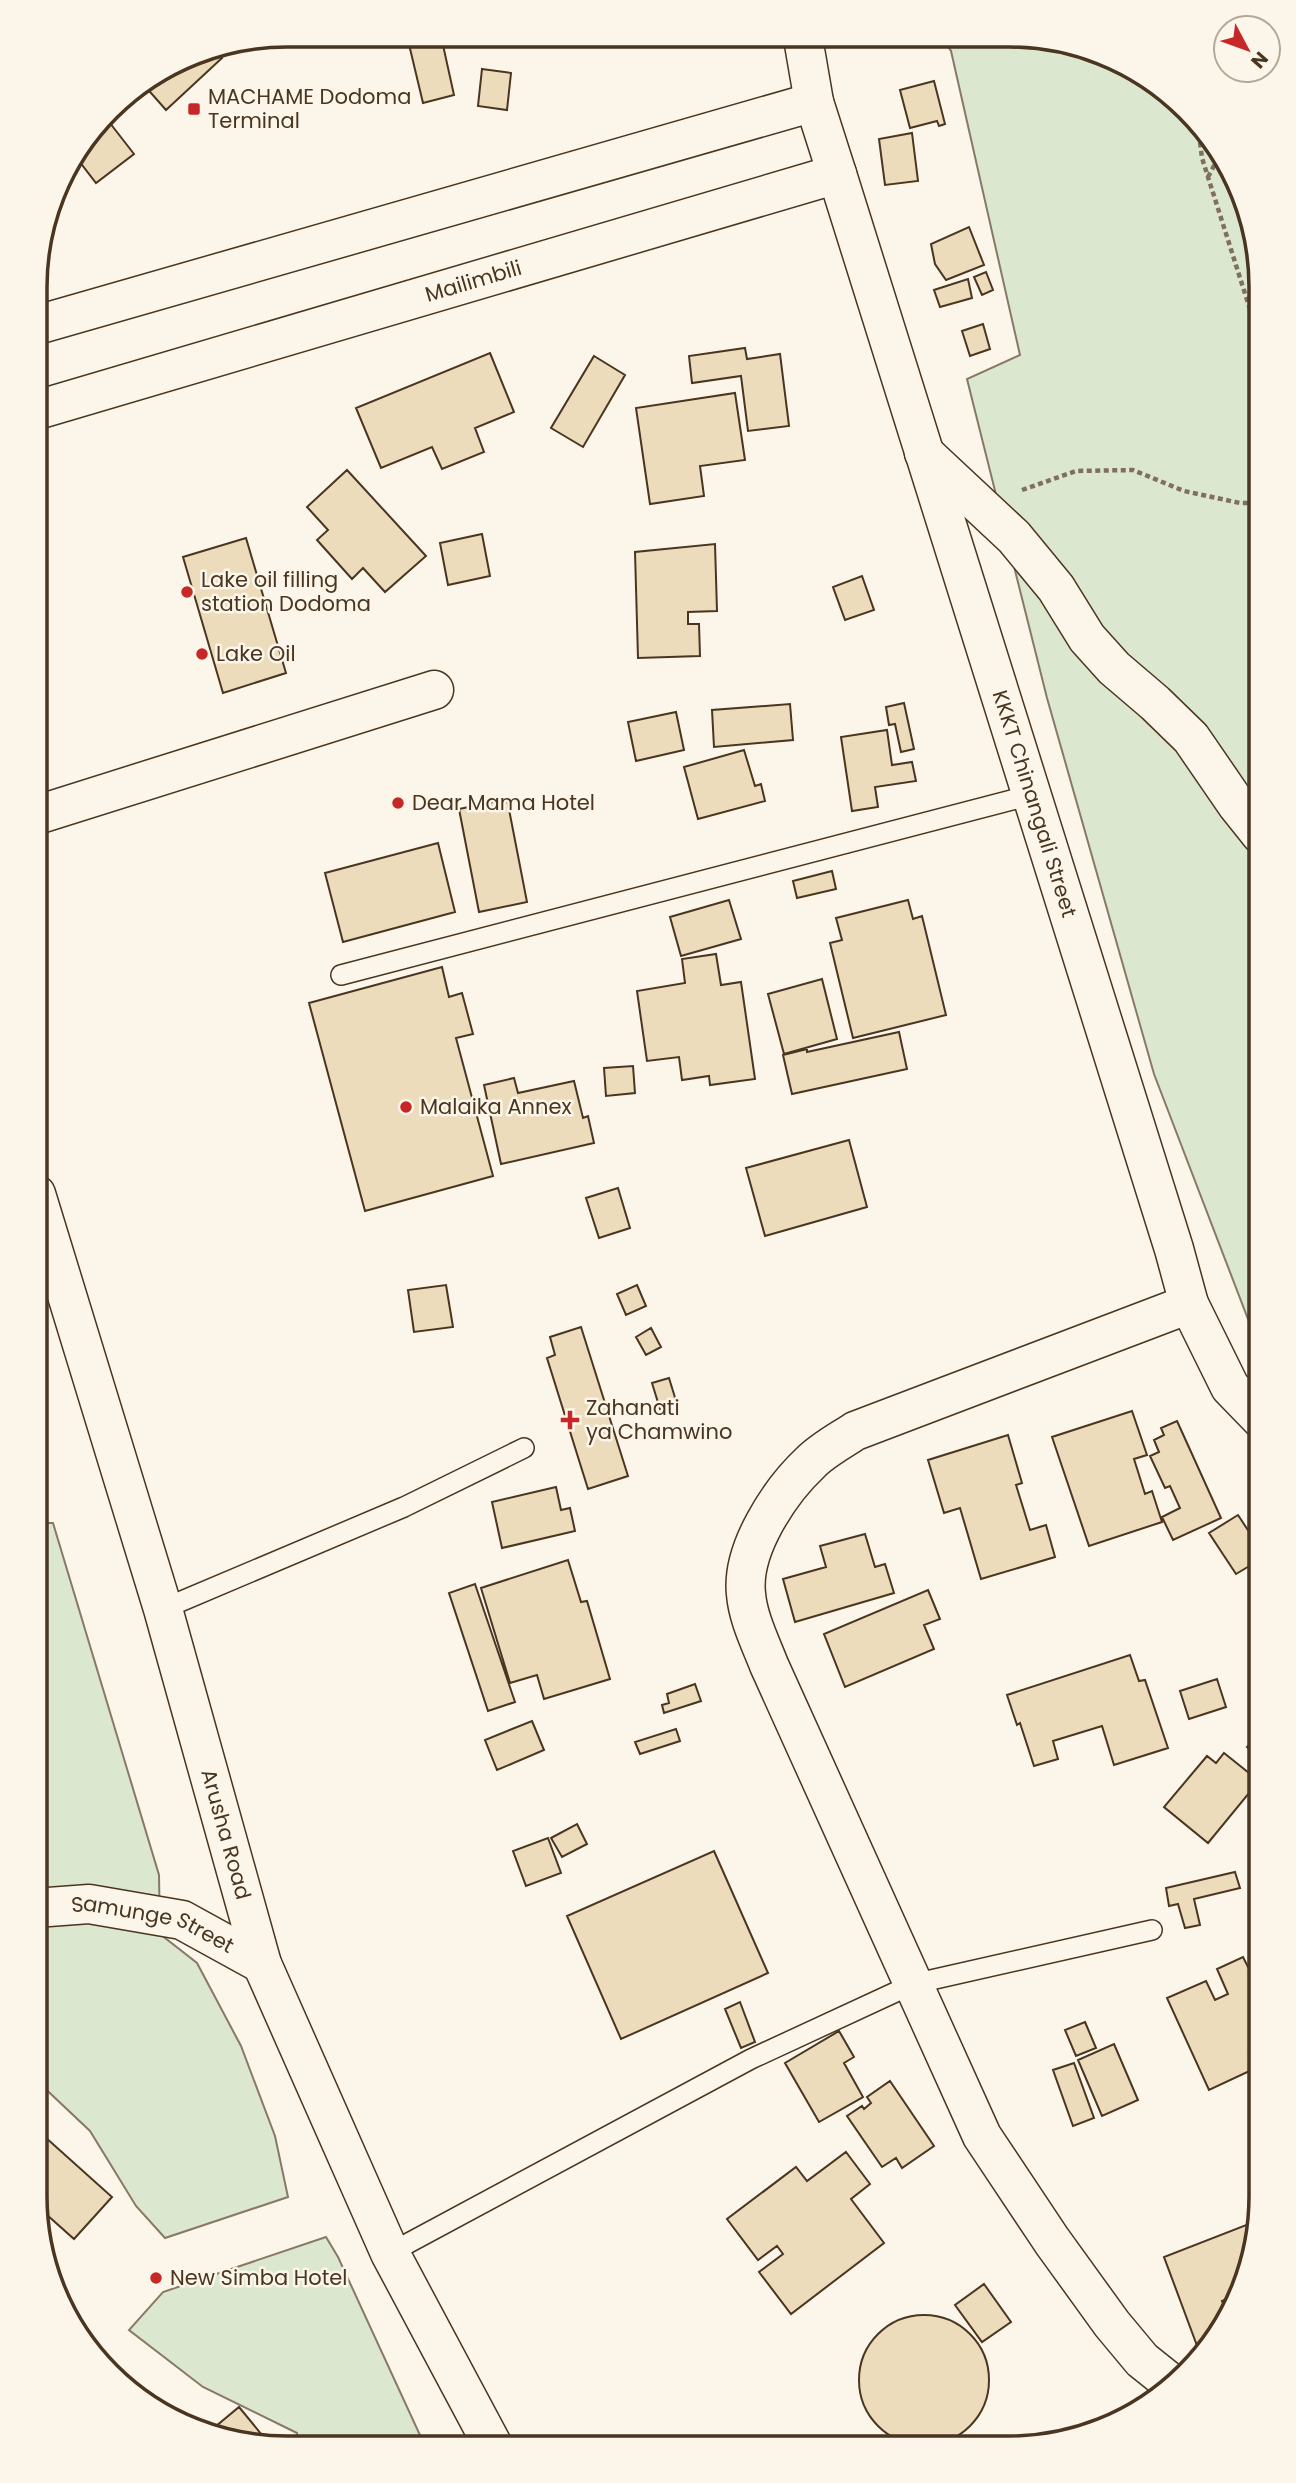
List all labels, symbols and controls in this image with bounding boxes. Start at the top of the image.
north arrow [1212,14,1282,84]
text: N [1245,46,1274,74]
place label: MACHAME Dodoma Terminal [208,82,411,135]
marker: MACHAME Dodoma Terminal [186,101,202,117]
street label: Mailimbili [422,253,525,309]
place label: Lake oil filling station Dodoma [201,565,371,618]
marker: Lake oil filling station Dodoma [179,584,195,600]
place label: Lake Oil [216,639,296,668]
marker: Lake Oil [194,646,210,662]
street label: KKKT Chinangali Street [986,686,1084,921]
place label: Dear Mama Hotel [412,788,595,817]
marker: Dear Mama Hotel [390,795,406,811]
place label: Malaika Annex [420,1092,572,1121]
marker: Malaika Annex [398,1099,414,1115]
place label: Zahanati ya Chamwino [586,1393,732,1446]
marker: Zahanati ya Chamwino [560,1410,580,1430]
street label: Arusha Road [194,1766,258,1903]
street label: Samunge Street [70,1888,239,1960]
place label: New Simba Hotel [170,2263,348,2292]
marker: New Simba Hotel [148,2270,164,2286]

